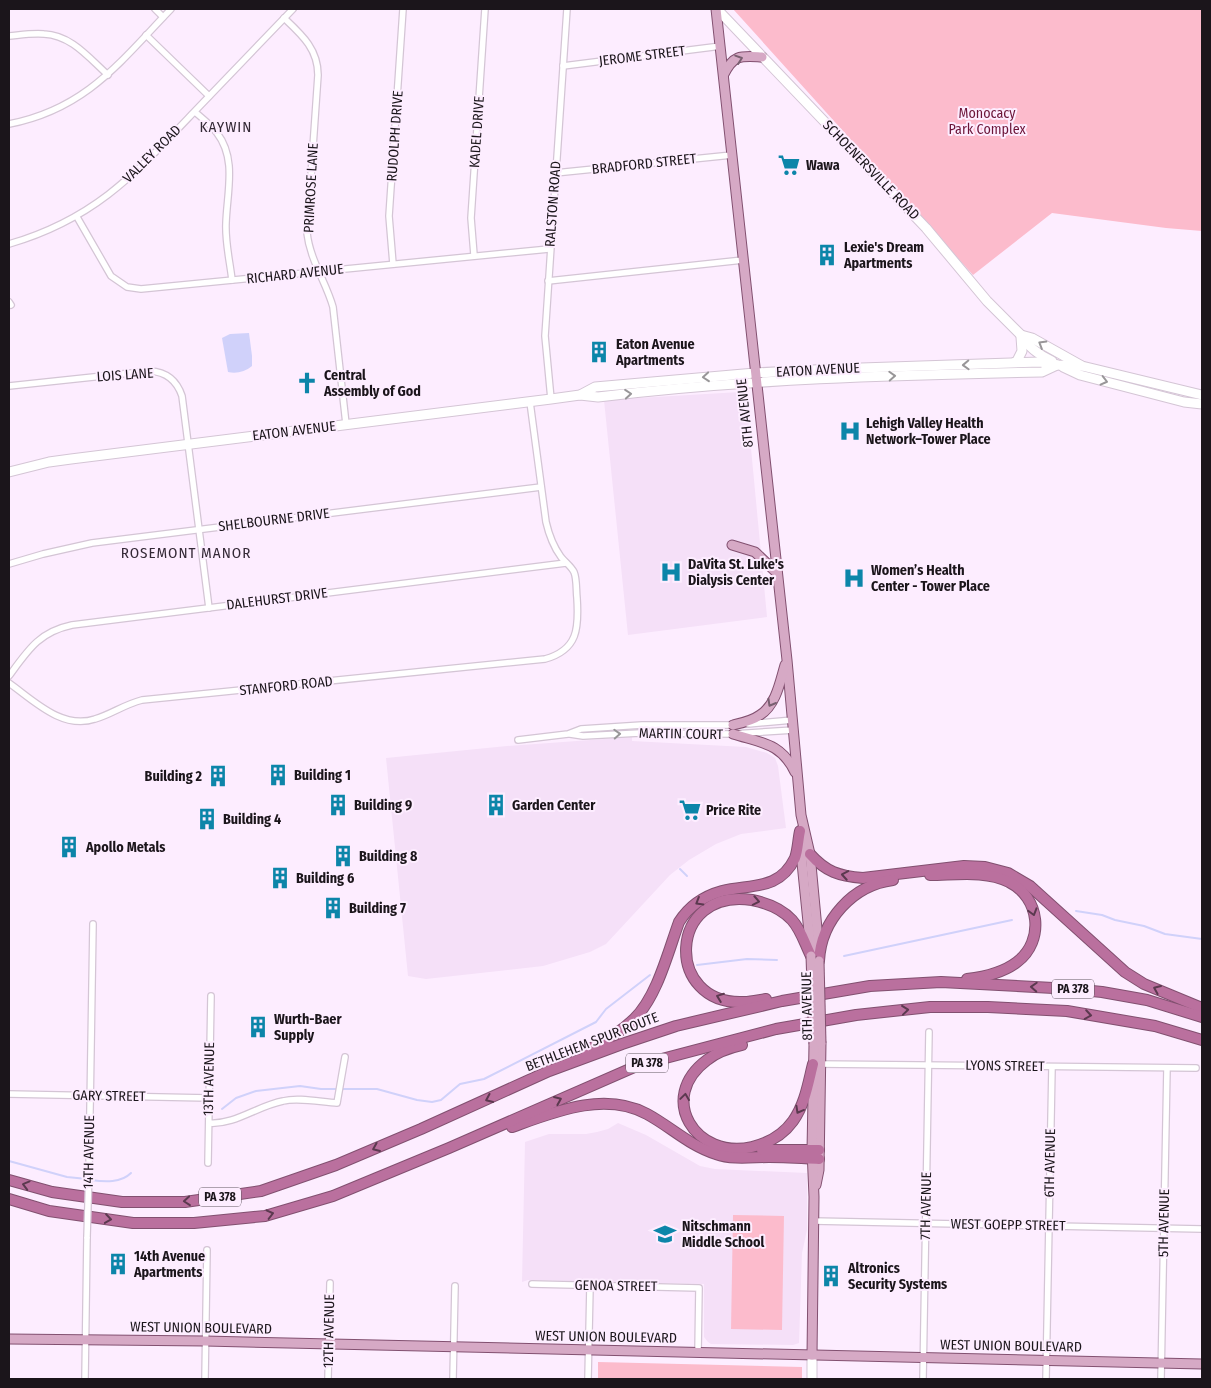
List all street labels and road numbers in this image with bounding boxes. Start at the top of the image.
street label: JEROME STREET [598,42,687,70]
street label: RUDOLPH DRIVE [383,90,407,182]
street label: KADEL DRIVE [466,95,488,169]
street label: SCHOENERSVILLE ROAD [819,117,923,223]
street label: VALLEY ROAD [119,121,185,187]
street label: PRIMROSE LANE [300,142,322,234]
street label: BRADFORD STREET [591,150,698,178]
street label: RALSTON ROAD [542,161,564,247]
street label: RICHARD AVENUE [246,260,345,288]
street label: EATON AVENUE [776,359,861,381]
street label: LOIS LANE [96,365,154,385]
street label: 8TH AVENUE [733,377,757,448]
street label: EATON AVENUE [251,417,337,445]
street label: SHELBOURNE DRIVE [217,505,331,535]
street label: DALEHURST DRIVE [225,584,329,614]
street label: STANFORD ROAD [239,673,333,699]
street label: MARTIN COURT [639,725,724,743]
street label: 8TH AVENUE [798,971,816,1041]
road number: PA 378 [1052,980,1094,999]
street label: BETHLEHEM SPUR ROUTE [523,1009,661,1075]
street label: 13TH AVENUE [200,1042,218,1116]
road number: PA 378 [626,1054,668,1072]
street label: LYONS STREET [965,1057,1045,1075]
street label: GARY STREET [72,1087,146,1105]
street label: 14TH AVENUE [80,1114,98,1189]
street label: 6TH AVENUE [1041,1128,1059,1197]
street label: 7TH AVENUE [917,1171,935,1240]
road number: PA 378 [199,1188,241,1206]
street label: 5TH AVENUE [1155,1188,1173,1257]
street label: WEST GOEPP STREET [950,1215,1066,1235]
street label: GENOA STREET [574,1277,658,1295]
street label: 12TH AVENUE [320,1294,338,1368]
street label: WEST UNION BOULEVARD [130,1318,272,1338]
street label: WEST UNION BOULEVARD [535,1327,677,1347]
street label: WEST UNION BOULEVARD [940,1336,1082,1356]

